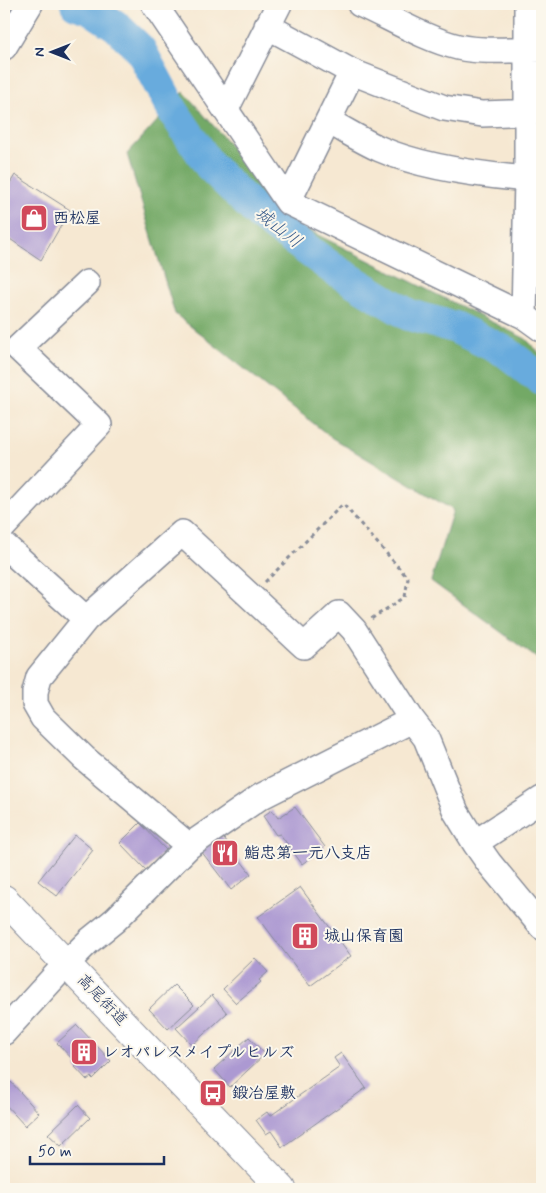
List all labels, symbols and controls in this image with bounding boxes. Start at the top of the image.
north arrow [28,28,78,78]
text: N [31,47,49,57]
water label: 城山川 [249,202,307,254]
shop icon: 西松屋 [19,203,49,233]
place label: 西松屋 [53,208,101,229]
restaurant icon: 鮨忠第一元八支店 [210,838,240,868]
place label: 鮨忠第一元八支店 [244,843,372,864]
building icon: 城山保育園 [290,921,320,951]
place label: 城山保育園 [324,926,404,947]
street label: 高尾街道 [72,970,132,1030]
building icon: レオパレスメイプルヒルズ [69,1037,99,1067]
place label: レオパレスメイプルヒルズ [103,1042,294,1063]
bus stop icon: 鍛冶屋敷 [198,1078,228,1108]
place label: 鍛冶屋敷 [232,1083,296,1104]
scale bar [30,1133,164,1165]
text: 50 m [38,1142,72,1162]

